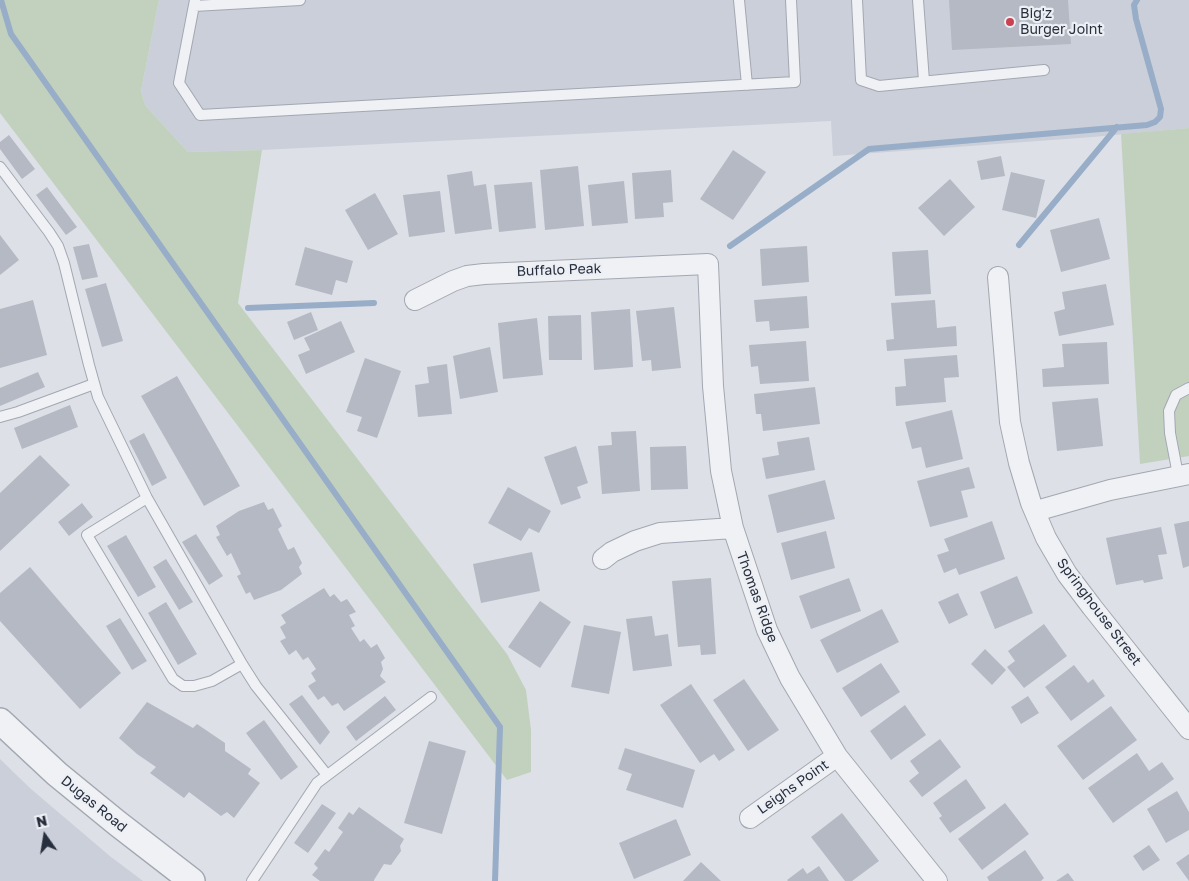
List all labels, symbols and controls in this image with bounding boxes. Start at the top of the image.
place label: Big'z Burger Joint [1020,6,1103,38]
marker: Big'z Burger Joint [1004,16,1016,28]
street label: Buffalo Peak [516,260,602,280]
street label: Thomas Ridge [733,549,781,645]
street label: Springhouse Street [1053,555,1145,669]
street label: Leighs Point [754,756,832,818]
street label: Dugas Road [58,772,130,836]
north arrow [20,811,70,861]
text: N [34,811,49,830]

